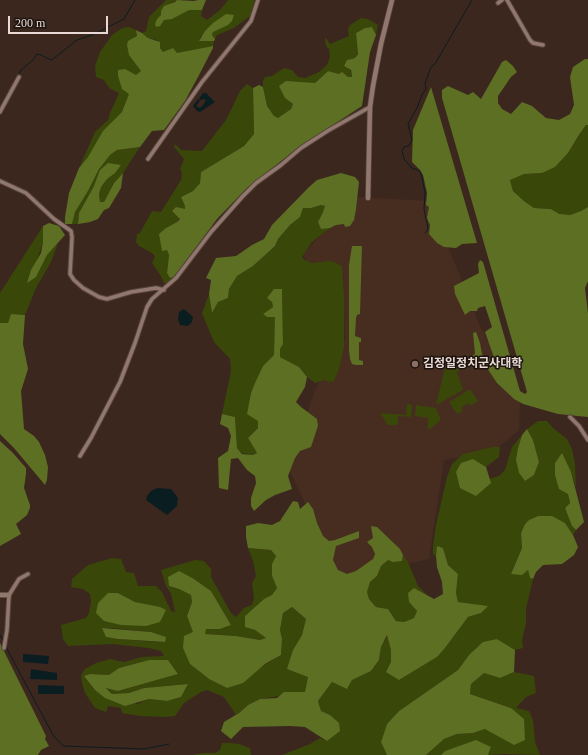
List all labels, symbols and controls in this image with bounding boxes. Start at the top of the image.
scale bar [10,8,110,34]
text: 200 m [15,16,45,30]
place label: 김정일정치군사대학 [423,357,522,371]
marker: 김정일정치군사대학 [410,359,420,369]

